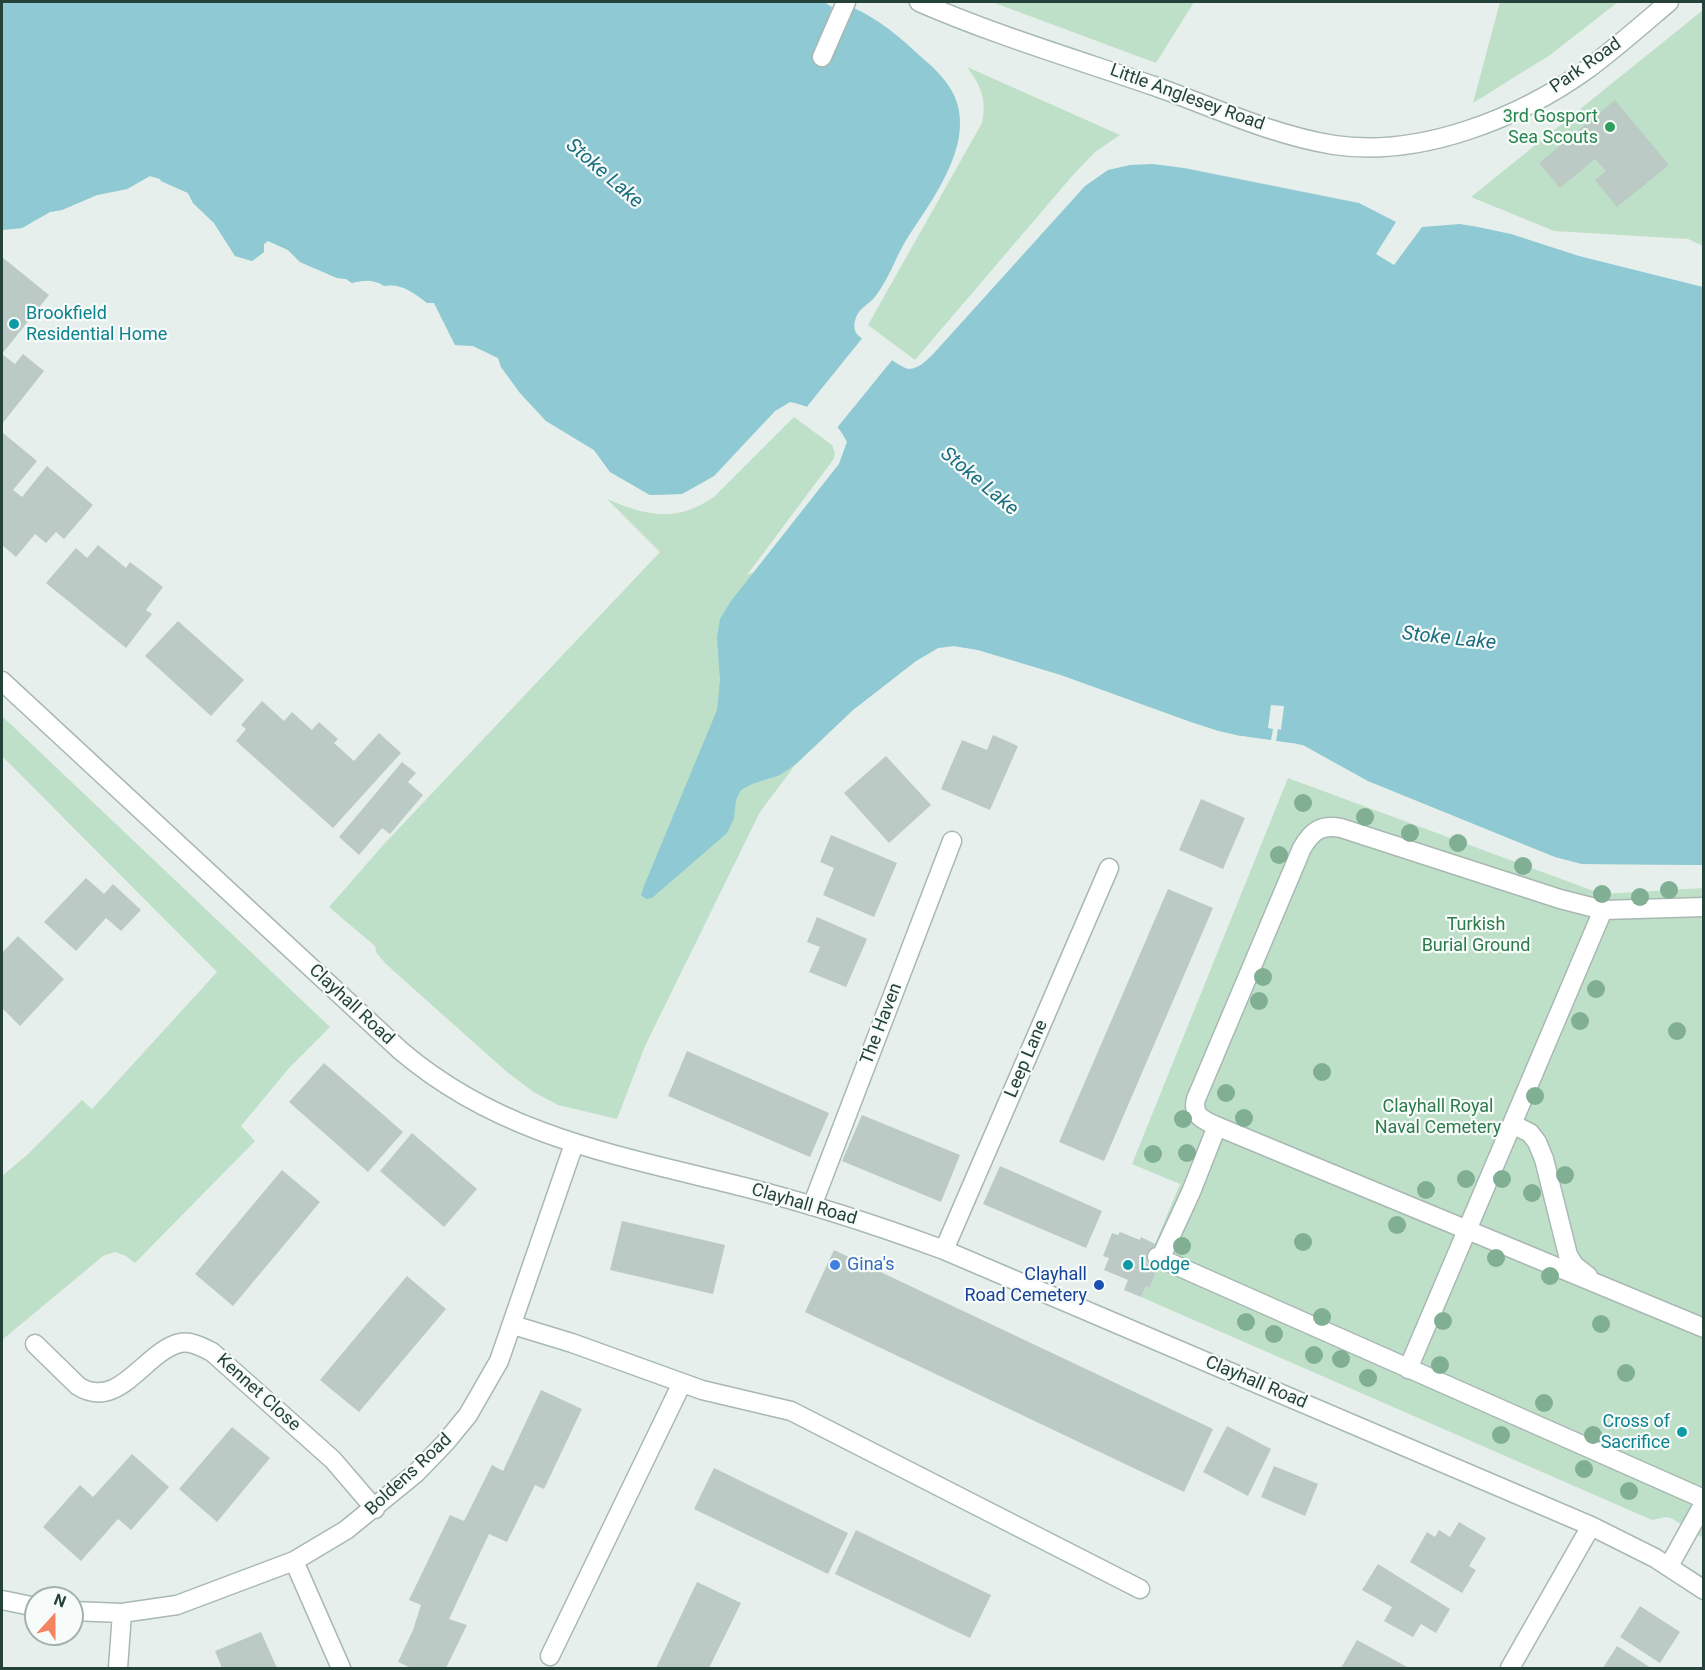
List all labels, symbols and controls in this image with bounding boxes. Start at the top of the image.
street label: Park Road [1546,34,1626,98]
street label: Little Anglesey Road [1107,60,1267,136]
place label: 3rd Gosport Sea Scouts [1503,106,1598,148]
marker: 3rd Gosport Sea Scouts [1603,120,1617,134]
water label: Stoke Lake [560,134,648,214]
place label: Brookfield Residential Home [26,303,167,346]
marker: Brookfield Residential Home [7,317,21,331]
water label: Stoke Lake [935,442,1023,522]
water label: Stoke Lake [1401,622,1497,656]
park label: Turkish Burial Ground [1422,914,1530,956]
street label: Clayhall Road [304,960,398,1050]
street label: The Haven [857,980,907,1068]
street label: Leep Lane [1001,1017,1053,1101]
park label: Clayhall Royal Naval Cemetery [1375,1096,1501,1138]
street label: Clayhall Road [749,1180,859,1230]
place label: Gina's [847,1254,895,1276]
place label: Lodge [1140,1254,1190,1276]
marker: Gina's [828,1258,842,1272]
marker: Lodge [1121,1258,1135,1272]
place label: Clayhall Road Cemetery [964,1264,1087,1306]
marker: Clayhall Road Cemetery [1092,1278,1106,1292]
street label: Kennet Close [212,1350,304,1436]
street label: Clayhall Road [1202,1352,1310,1414]
place label: Cross of Sacrifice [1601,1411,1670,1454]
marker: Cross of Sacrifice [1675,1425,1689,1439]
street label: Boldens Road [361,1429,457,1521]
north arrow [24,1586,84,1646]
text: N [51,1590,69,1611]

